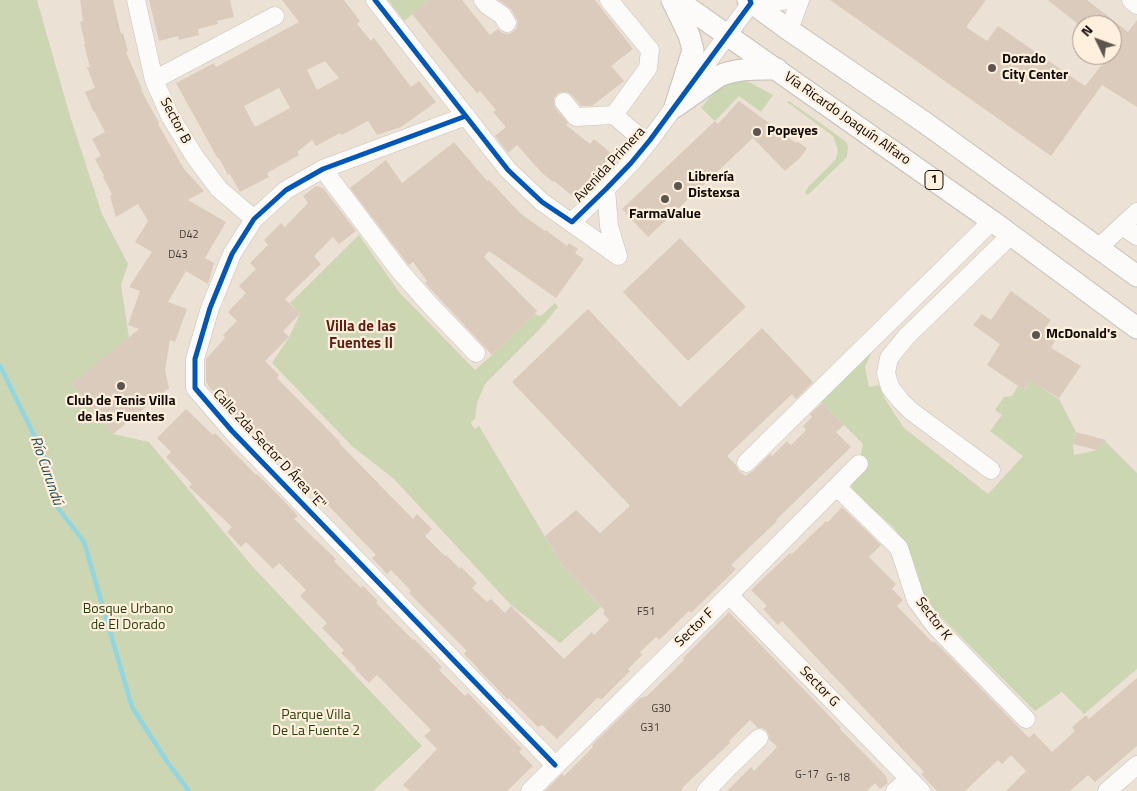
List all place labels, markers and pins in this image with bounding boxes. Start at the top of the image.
place label: Dorado City Center [1002,52,1068,84]
marker: Dorado City Center [986,62,998,74]
place label: Popeyes [767,124,818,140]
marker: Popeyes [751,126,763,138]
place label: Librería Distexsa [688,170,740,202]
marker: Librería Distexsa [672,180,684,192]
marker: FarmaValue [659,193,671,205]
place label: FarmaValue [629,207,701,223]
place label: McDonald's [1046,327,1117,343]
marker: McDonald's [1030,329,1042,341]
marker: Club de Tenis Villa de las Fuentes [115,380,127,392]
place label: Club de Tenis Villa de las Fuentes [66,394,176,427]

